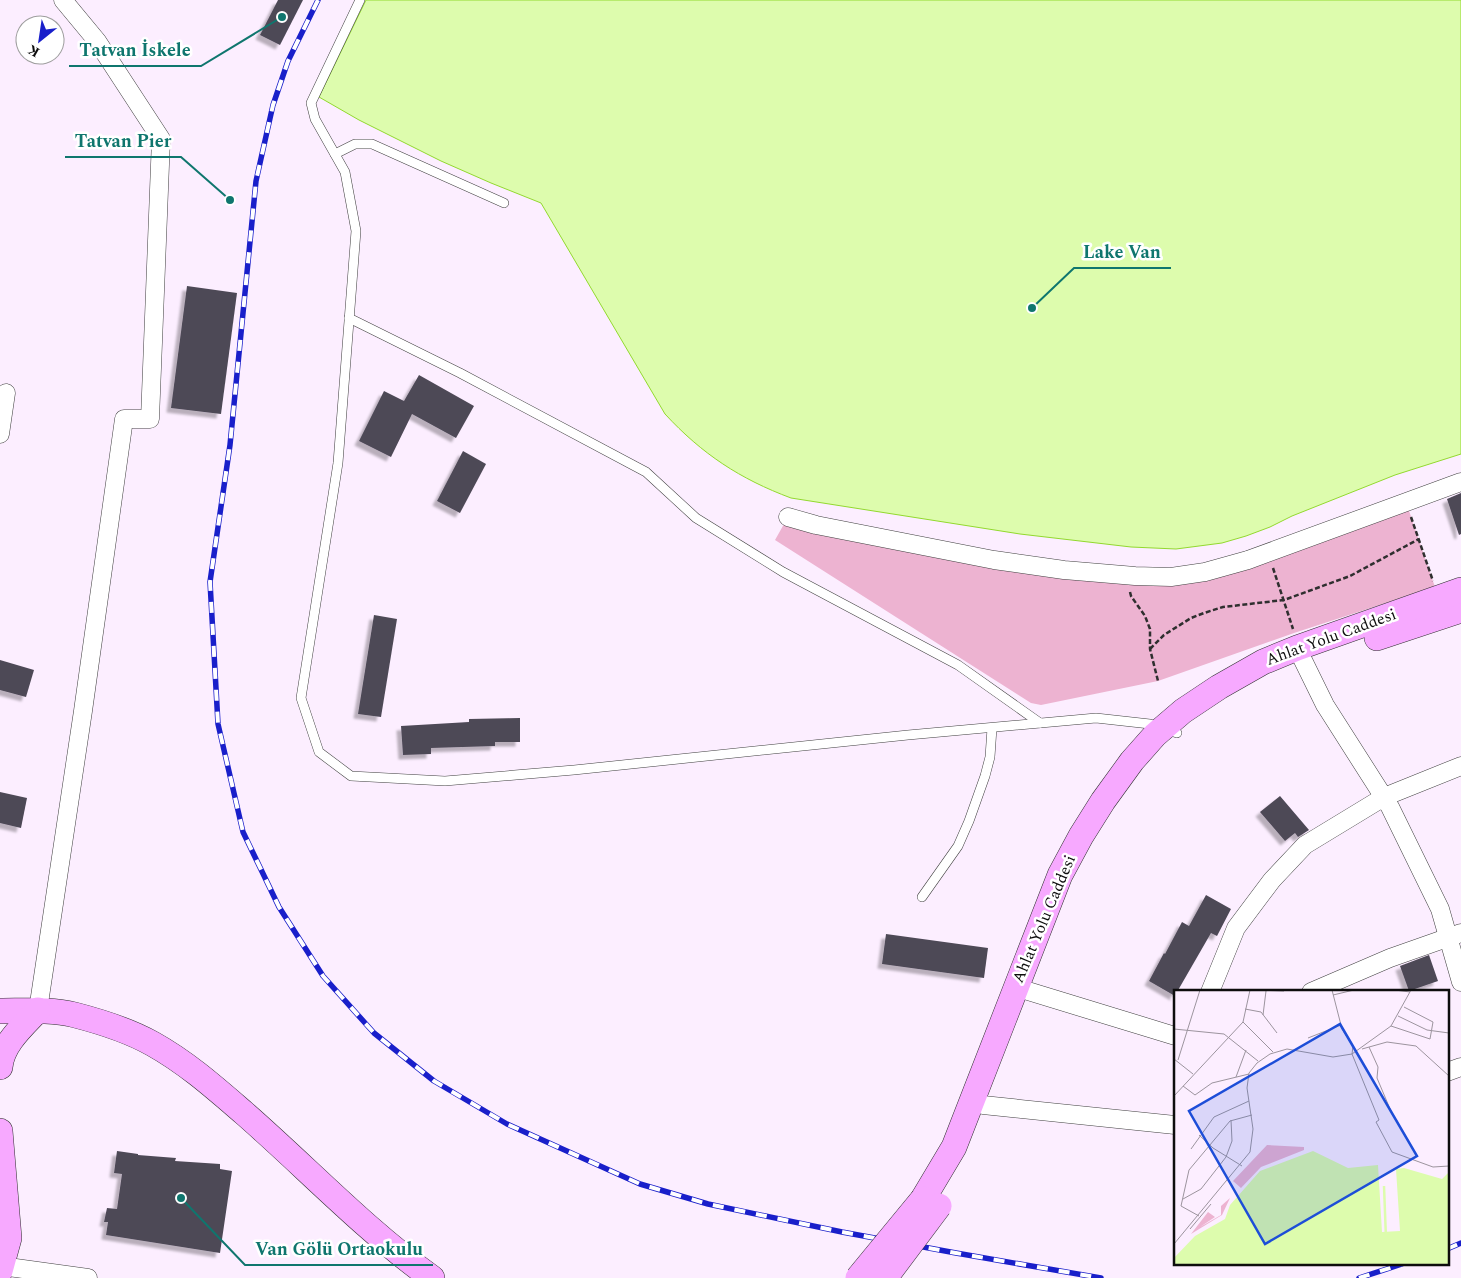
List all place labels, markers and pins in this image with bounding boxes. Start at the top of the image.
callout: Tatvan İskele [69,33,201,66]
callout: Tatvan Pier [65,124,181,157]
callout: Lake Van [1074,235,1171,268]
callout: Van Gölü Ortaokulu [245,1232,433,1265]

